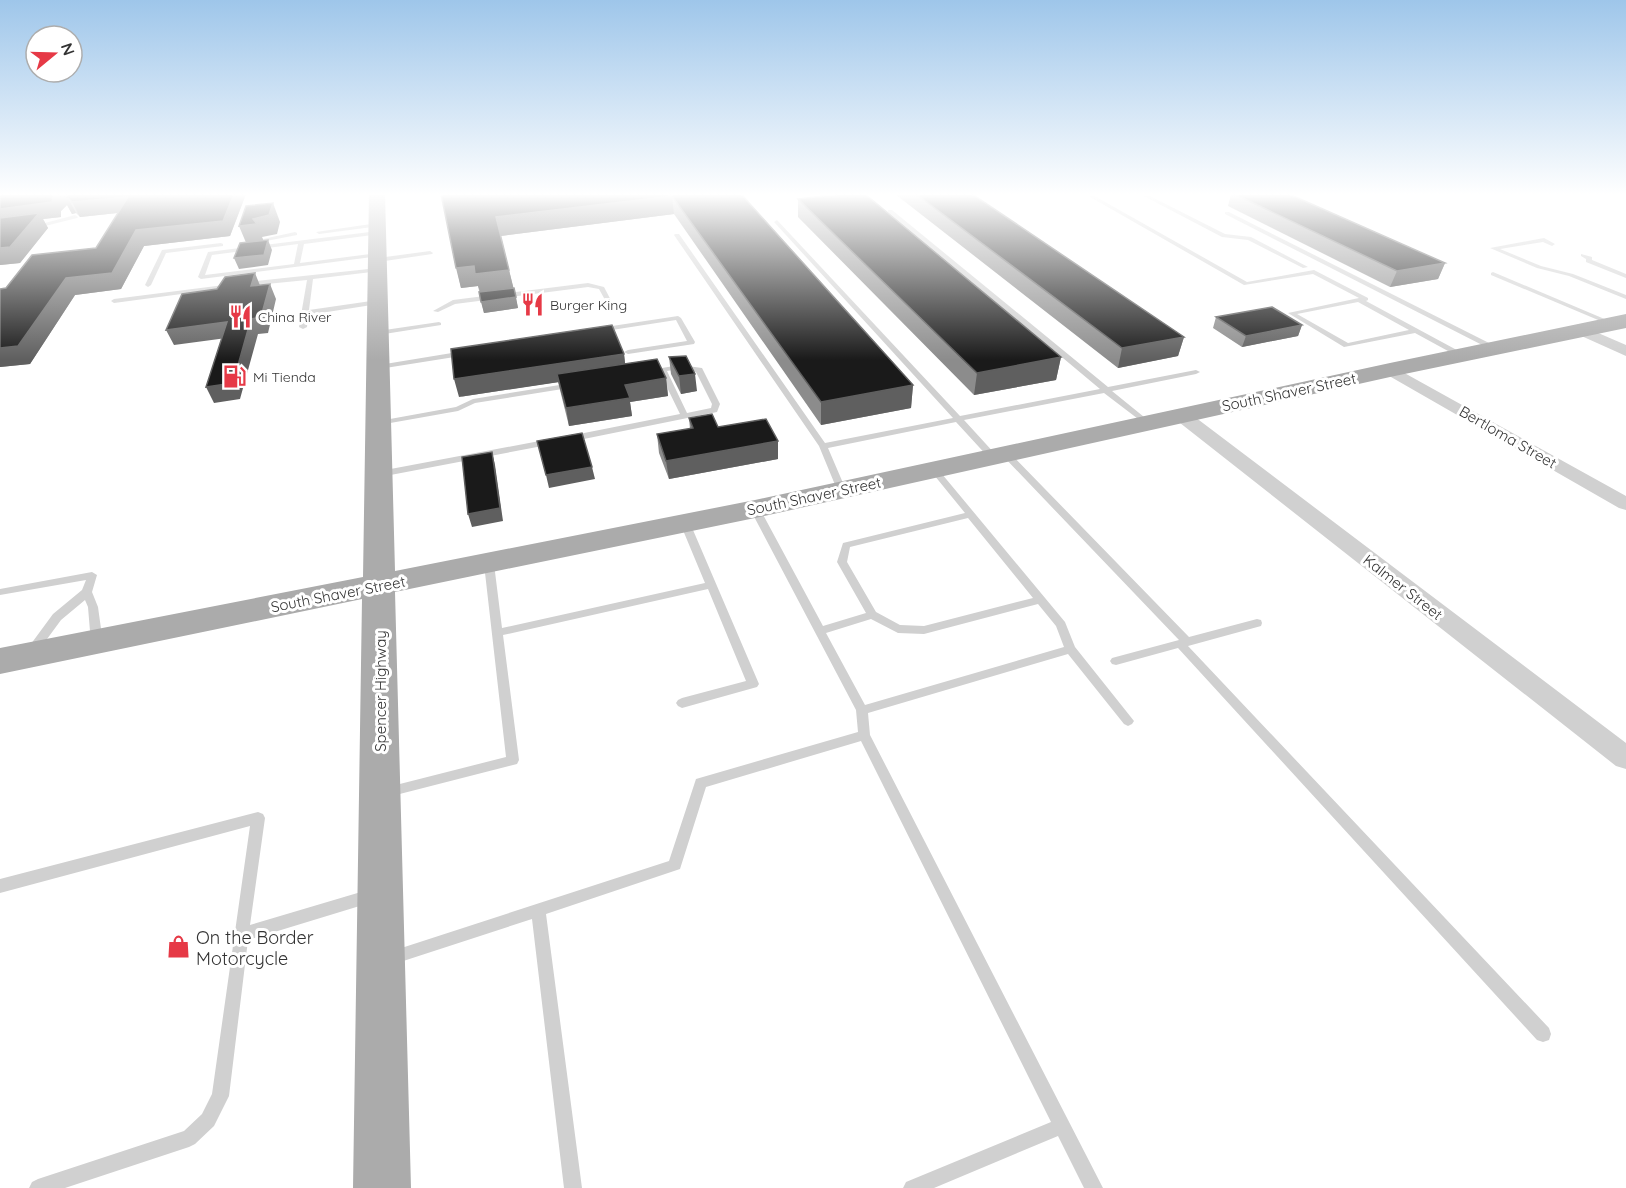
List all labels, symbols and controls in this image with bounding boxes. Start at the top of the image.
north arrow [24,24,84,84]
text: N [57,40,80,58]
restaurant icon: Burger King [519,292,545,318]
place label: Burger King [550,296,627,314]
restaurant icon: China River [227,304,253,330]
place label: China River [258,308,332,326]
fuel station icon: Mi Tienda [222,364,248,390]
place label: Mi Tienda [253,368,316,386]
street label: South Shaver Street [1220,368,1358,416]
street label: Bertloma Street [1456,401,1560,473]
street label: South Shaver Street [745,472,883,520]
street label: Kalmer Street [1359,550,1447,624]
street label: South Shaver Street [269,572,407,616]
street label: Spencer Highway [371,630,390,752]
place label: On the Border Motorcycle [196,926,314,970]
shop icon: On the Border Motorcycle [165,934,191,960]

